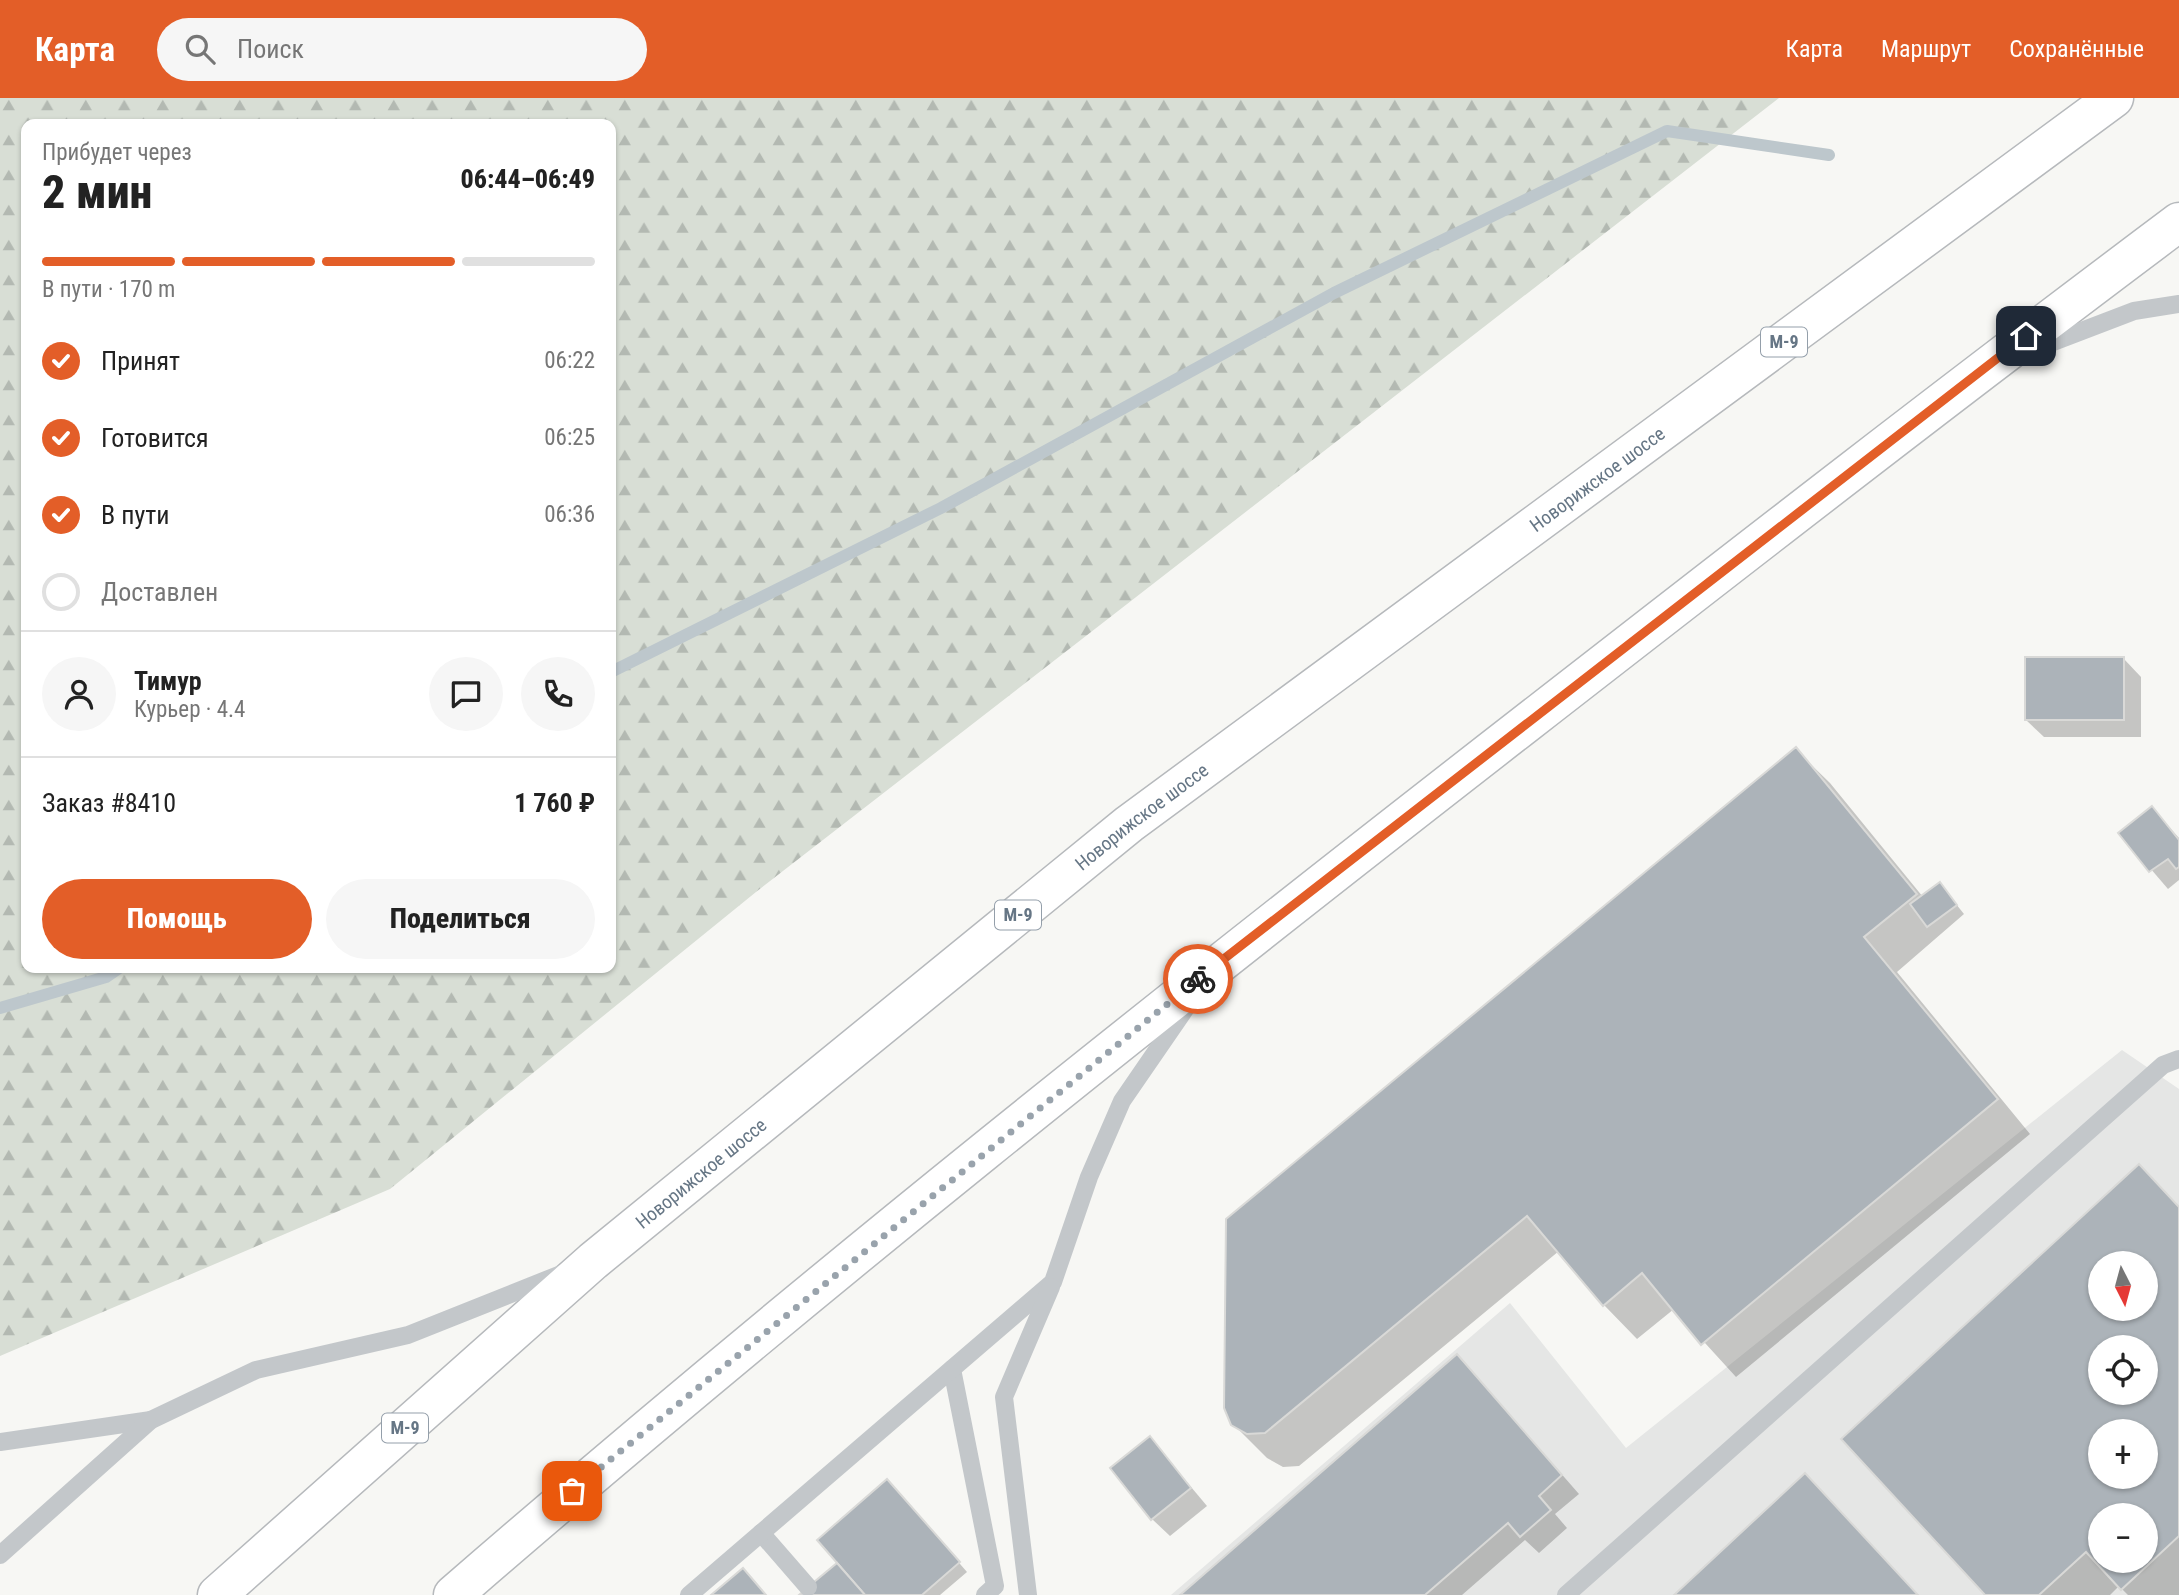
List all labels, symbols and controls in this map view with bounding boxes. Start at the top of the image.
search box [157,18,647,81]
text: Карта [35,30,115,69]
icon: search [181,30,219,68]
text: Поиск [237,34,304,64]
text: Карта [1786,35,1843,63]
text: Маршрут [1881,35,1971,63]
text: Сохранённые [2009,35,2144,63]
text: Прибудет через [42,139,192,166]
text: 06:44–06:49 [461,164,595,194]
text: 2 мин [42,165,152,219]
text: В пути · 170 m [42,276,175,303]
pin [1996,306,2056,366]
icon: home [2007,317,2045,355]
road number: М-9 [1761,328,1807,356]
icon: check [42,342,80,380]
text: Принят [101,346,180,376]
text: 06:22 [544,347,595,374]
icon: check [42,419,80,457]
street label: Новорижское шоссе [1525,422,1669,537]
text: Готовится [101,423,209,453]
text: 06:25 [544,424,595,451]
icon: check [42,496,80,534]
text: В пути [101,500,170,530]
text: 06:36 [544,501,595,528]
text: Доставлен [101,577,218,607]
button: person [42,657,116,731]
button: chat [429,657,503,731]
button: phone [521,657,595,731]
text: Тимур [134,666,202,696]
text: Курьер · 4.4 [134,696,245,723]
street label: Новорижское шоссе [1071,758,1213,875]
text: Заказ #8410 [42,788,176,818]
text: 1 760 ₽ [514,788,595,818]
button: Помощь [42,879,312,959]
button: Поделиться [326,879,595,959]
road number: М-9 [995,900,1041,930]
courier [1163,944,1233,1014]
icon: bike [1179,960,1217,998]
street label: Новорижское шоссе [631,1113,771,1234]
north arrow [2088,1251,2158,1321]
map controls [2088,1251,2158,1573]
button: locate [2088,1335,2158,1405]
road number: М-9 [382,1414,428,1442]
button: + [2088,1419,2158,1489]
pin [542,1461,602,1521]
icon: bag [553,1472,591,1510]
button: − [2088,1503,2158,1573]

